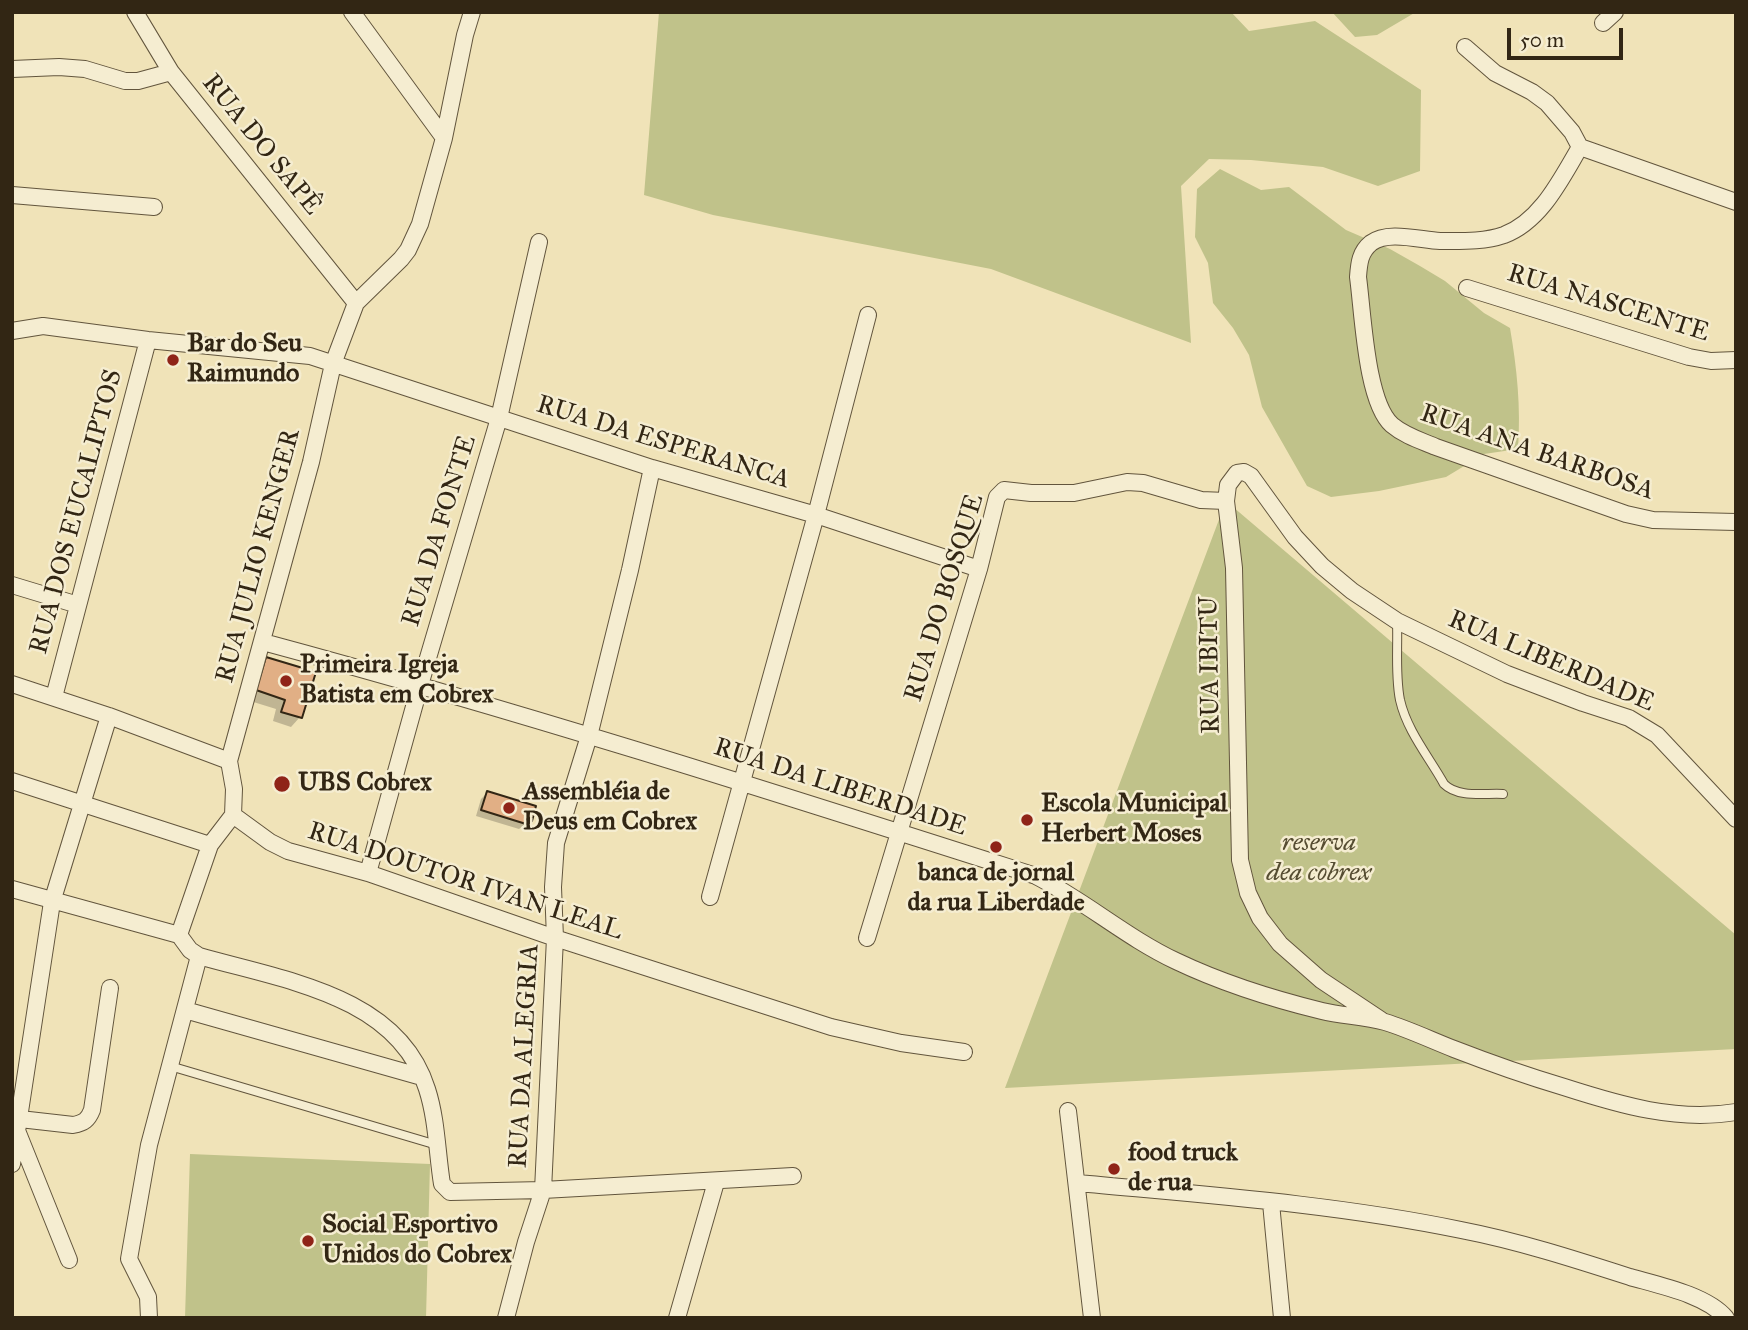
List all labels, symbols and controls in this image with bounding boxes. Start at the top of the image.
scale bar [1510,14,1626,58]
text: 50 m [1520,27,1564,53]
street label: RUA DO SAPÊ [195,68,327,222]
street label: RUA NASCENTE [1503,258,1713,350]
place label: Bar do Seu Raimundo [187,329,302,390]
marker: Bar do Seu Raimundo [165,352,181,368]
street label: RUA DOS EUCALIPTOS [24,366,130,658]
street label: RUA DA ESPERANCA [533,390,793,496]
street label: RUA ANA BARBOSA [1416,398,1658,508]
street label: RUA JULIO KENGER [210,426,308,686]
street label: RUA DA FONTE [396,432,484,630]
street label: RUA DO BOSQUE [899,490,991,706]
street label: RUA IBITU [1194,596,1228,734]
street label: RUA LIBERDADE [1443,605,1659,719]
place label: Primeira Igreja Batista em Cobrex [300,650,494,712]
marker: Primeira Igreja Batista em Cobrex [278,673,294,689]
street label: RUA DA LIBERDADE [710,732,970,844]
place label: UBS Cobrex [298,768,432,800]
marker: UBS Cobrex [272,774,292,794]
place label: Assembléia de Deus em Cobrex [523,777,697,838]
place label: Escola Municipal Herbert Moses [1041,789,1228,850]
marker: Assembléia de Deus em Cobrex [501,800,517,816]
marker: Escola Municipal Herbert Moses [1019,812,1035,828]
street label: RUA DOUTOR IVAN LEAL [304,816,626,948]
park label: reserva dea cobrex [1267,828,1371,890]
marker: banca de jornal da rua Liberdade [988,839,1004,855]
place label: banca de jornal da rua Liberdade [907,858,1085,920]
street label: RUA DA ALEGRIA [504,943,546,1169]
place label: food truck de rua [1128,1138,1238,1200]
marker: food truck de rua [1106,1161,1122,1177]
place label: Social Esportivo Unidos do Cobrex [322,1210,512,1272]
marker: Social Esportivo Unidos do Cobrex [300,1233,316,1249]

